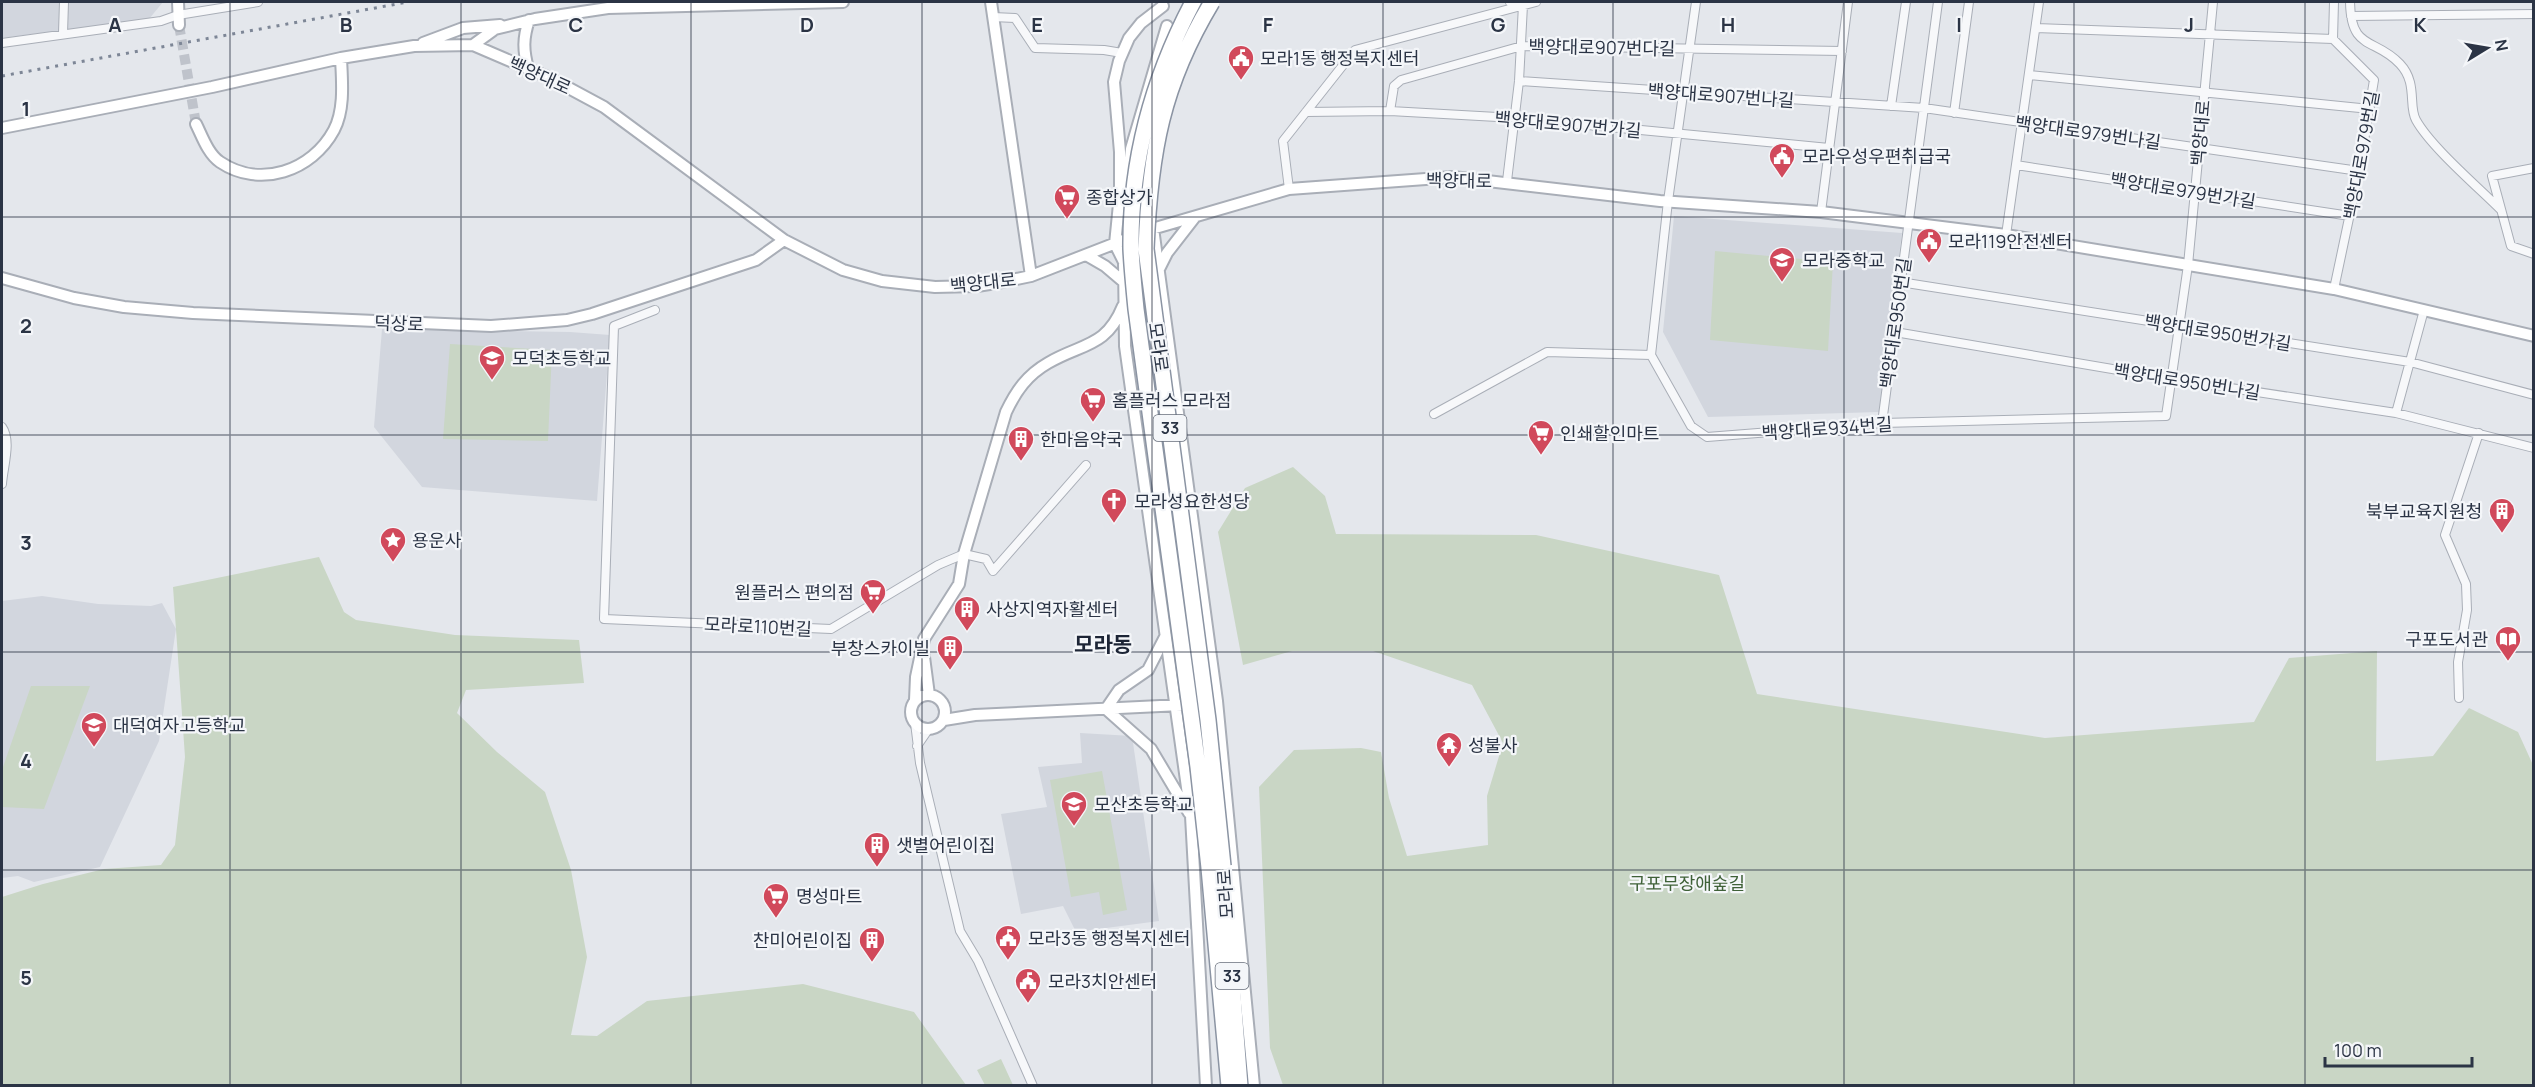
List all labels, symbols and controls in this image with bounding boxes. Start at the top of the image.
text: A [108,11,122,38]
text: B [340,11,353,38]
text: C [569,11,583,38]
text: D [800,11,814,38]
text: E [1031,11,1043,38]
text: F [1263,11,1274,38]
text: G [1491,11,1506,38]
text: H [1721,11,1735,38]
text: I [1956,11,1962,38]
text: J [2184,11,2194,38]
text: K [2414,11,2427,38]
north arrow [2457,18,2517,78]
street label: 백양대로907번다길 [1528,34,1676,60]
text: N [2490,37,2514,53]
public building icon: 모라1동 행정복지센터 [1226,43,1256,81]
place label: 모라1동 행정복지센터 [1260,46,1420,70]
street label: 백양대로 [505,51,575,99]
street label: 백양대로907번나길 [1647,78,1795,112]
street label: 백양대로979번길 [2338,89,2384,221]
text: 1 [22,95,30,122]
street label: 백양대로 [2185,99,2215,167]
street label: 백양대로907번가길 [1494,106,1642,142]
street label: 백양대로979번나길 [2014,110,2162,154]
public building icon: 모라우성우편취급국 [1767,141,1797,179]
place label: 모라우성우편취급국 [1802,144,1951,168]
street label: 백양대로 [1426,167,1492,193]
street label: 백양대로979번가길 [2108,167,2258,213]
supermarket icon: 종합상가 [1052,182,1082,220]
place label: 종합상가 [1086,185,1153,209]
public building icon: 모라119안전센터 [1914,226,1944,264]
place label: 모라119안전센터 [1948,229,2073,253]
school or university icon: 모라중학교 [1767,245,1797,283]
place label: 모라중학교 [1802,248,1885,272]
street label: 백양대로950번길 [1874,256,1916,390]
street label: 백양대로 [949,267,1017,297]
street label: 백양대로950번가길 [2143,309,2293,355]
street label: 덕상로 [374,310,424,336]
text: 2 [20,312,32,339]
street label: 모라로 [1144,321,1174,373]
school or university icon: 모덕초등학교 [477,343,507,381]
place label: 모덕초등학교 [512,346,611,370]
street label: 백양대로950번나길 [2112,358,2262,404]
supermarket icon: 홈플러스 모라점 [1078,385,1108,423]
place label: 홈플러스 모라점 [1112,388,1232,412]
street label: 백양대로934번길 [1761,411,1893,445]
road number: 33 [1154,415,1186,441]
supermarket icon: 인쇄할인마트 [1526,418,1556,456]
place label: 인쇄할인마트 [1560,421,1659,445]
building icon: 한마음약국 [1006,424,1036,462]
place label: 한마음약국 [1040,427,1123,451]
church icon: 모라성요한성당 [1099,486,1129,524]
place label: 모라성요한성당 [1134,489,1250,513]
building icon: 북부교육지원청 [2487,496,2517,534]
place label: 북부교육지원청 [2366,499,2482,523]
place icon: 용운사 [378,525,408,563]
place label: 용운사 [412,528,462,552]
text: 3 [20,529,32,556]
supermarket icon: 원플러스 편의점 [858,577,888,615]
place label: 원플러스 편의점 [734,580,854,604]
building icon: 사상지역자활센터 [952,594,982,632]
place label: 사상지역자활센터 [986,597,1118,621]
street label: 모라로110번길 [704,611,812,641]
library icon: 구포도서관 [2493,624,2523,662]
place label: 구포도서관 [2405,627,2488,651]
district label: 모라동 [1074,630,1132,658]
building icon: 부창스카이빌 [935,633,965,671]
place label: 부창스카이빌 [831,636,930,660]
school or university icon: 대덕여자고등학교 [79,710,109,748]
place label: 대덕여자고등학교 [113,713,245,737]
temple icon: 성불사 [1434,730,1464,768]
place label: 성불사 [1468,733,1518,757]
text: 4 [20,747,32,774]
school or university icon: 모산초등학교 [1059,789,1089,827]
place label: 모산초등학교 [1094,792,1193,816]
building icon: 샛별어린이집 [862,830,892,868]
place label: 샛별어린이집 [896,833,995,857]
street label: 모라로 [1211,868,1239,920]
park label: 구포무장애숲길 [1629,871,1745,895]
supermarket icon: 명성마트 [761,881,791,919]
place label: 명성마트 [796,884,862,908]
public building icon: 모라3동 행정복지센터 [993,923,1023,961]
building icon: 찬미어린이집 [857,925,887,963]
place label: 모라3동 행정복지센터 [1028,926,1191,950]
place label: 찬미어린이집 [753,928,852,952]
road number: 33 [1216,963,1248,989]
text: 5 [20,964,32,991]
public building icon: 모라3치안센터 [1013,966,1043,1004]
place label: 모라3치안센터 [1048,969,1157,993]
scale bar [2325,1030,2472,1068]
text: 100 m [2334,1038,2382,1062]

